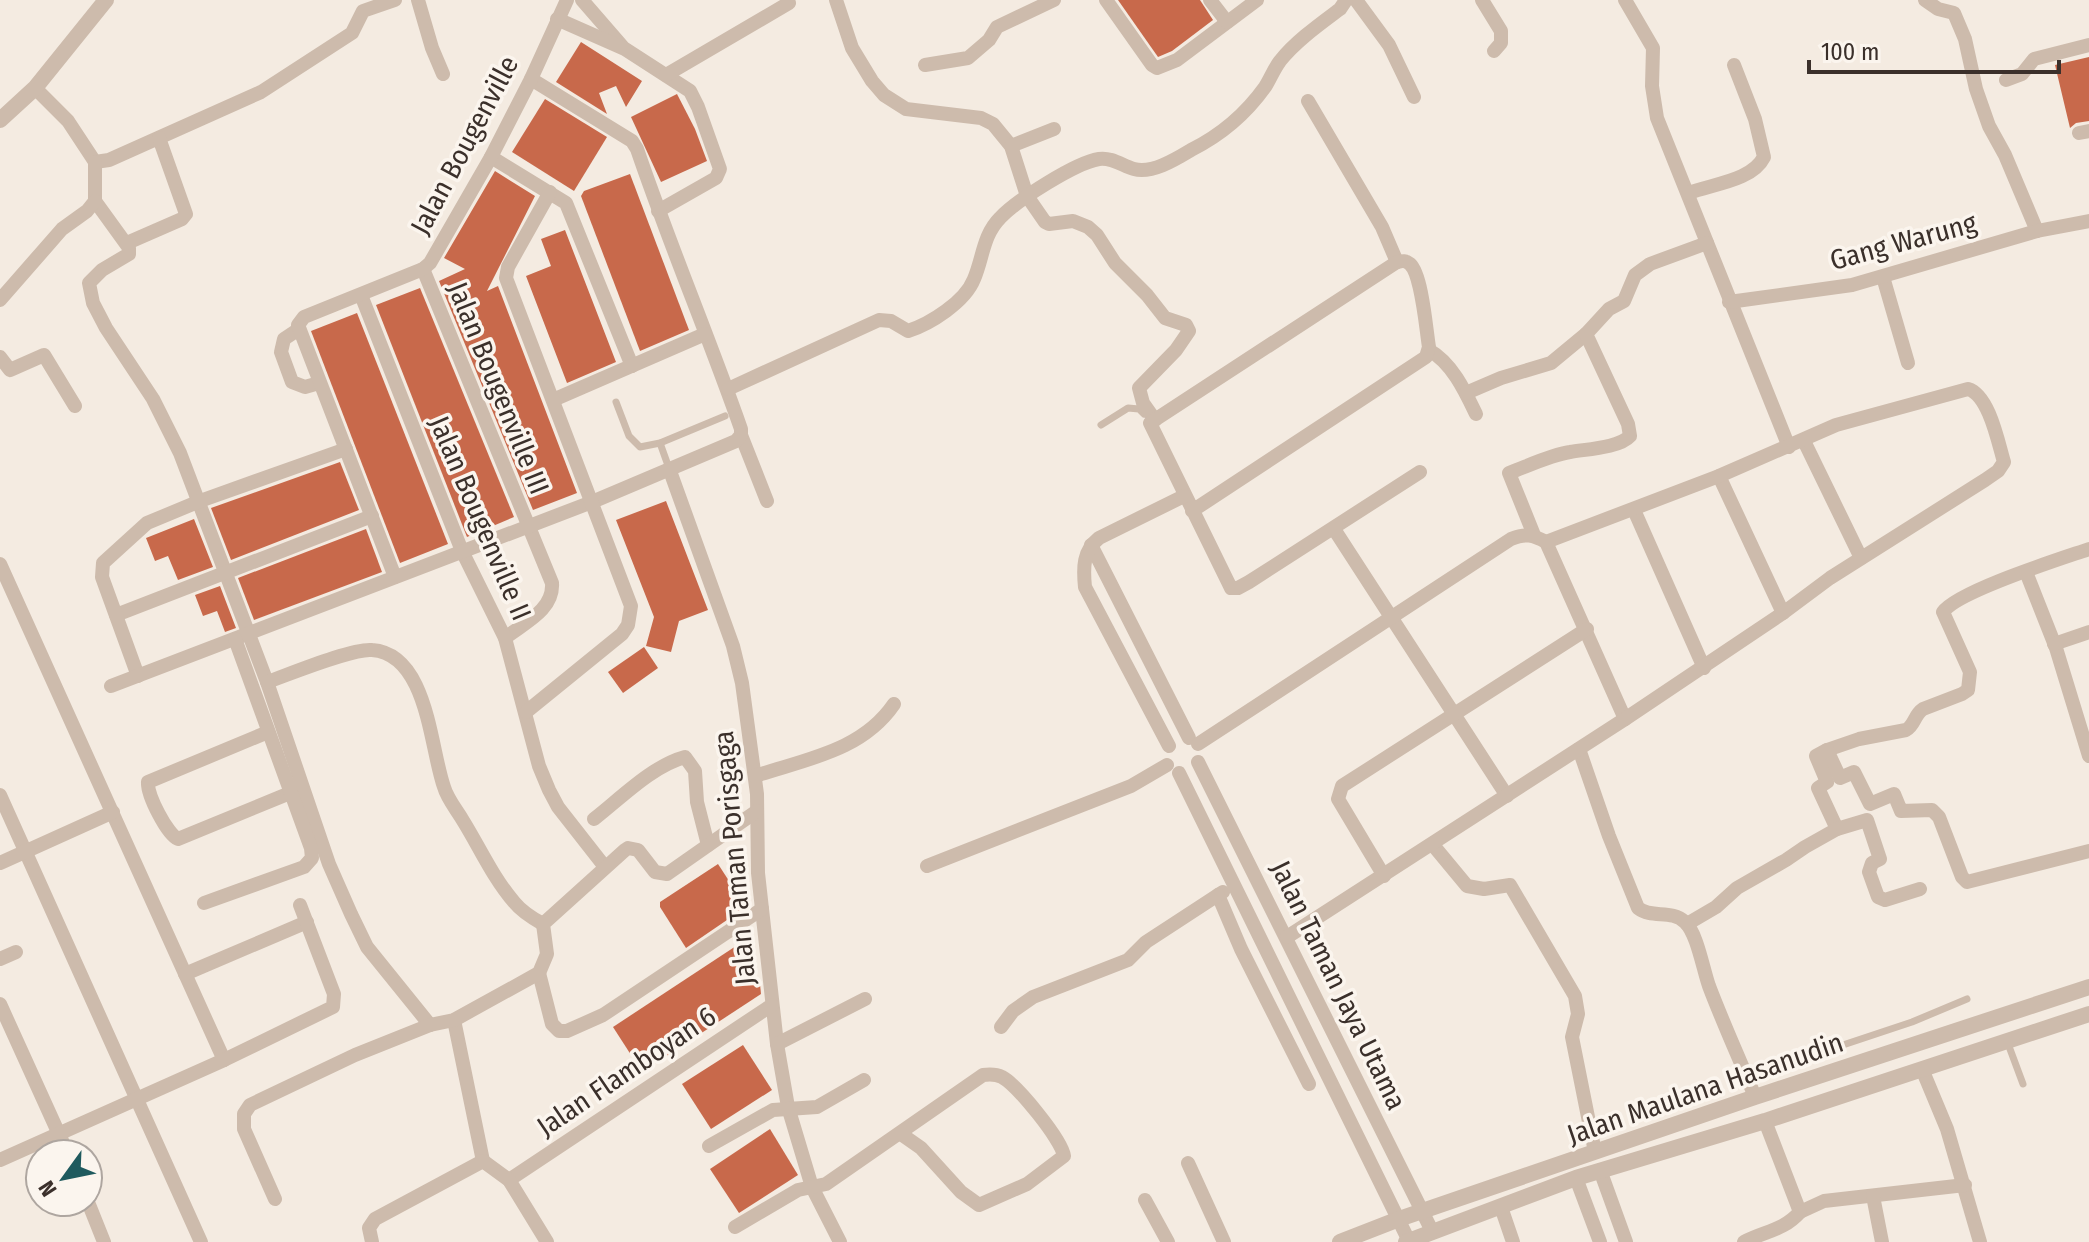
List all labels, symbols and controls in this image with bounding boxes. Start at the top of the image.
scale bar [1809,24,2059,74]
text: 100 m [1821,38,1879,66]
street label: Jalan Bougenville [404,50,525,240]
street label: Gang Warung [1826,206,1981,277]
street label: Jalan Bougenville III [441,277,556,499]
street label: Jalan Bougenville II [423,411,538,625]
street label: Jalan Taman Porisgaga [707,730,762,986]
street label: Jalan Taman Jaya Utama [1264,855,1413,1115]
street label: Jalan Flamboyan 6 [531,999,722,1143]
street label: Jalan Maulana Hasanudin [1563,1026,1848,1151]
north arrow [24,1138,104,1218]
text: N [33,1176,63,1202]

